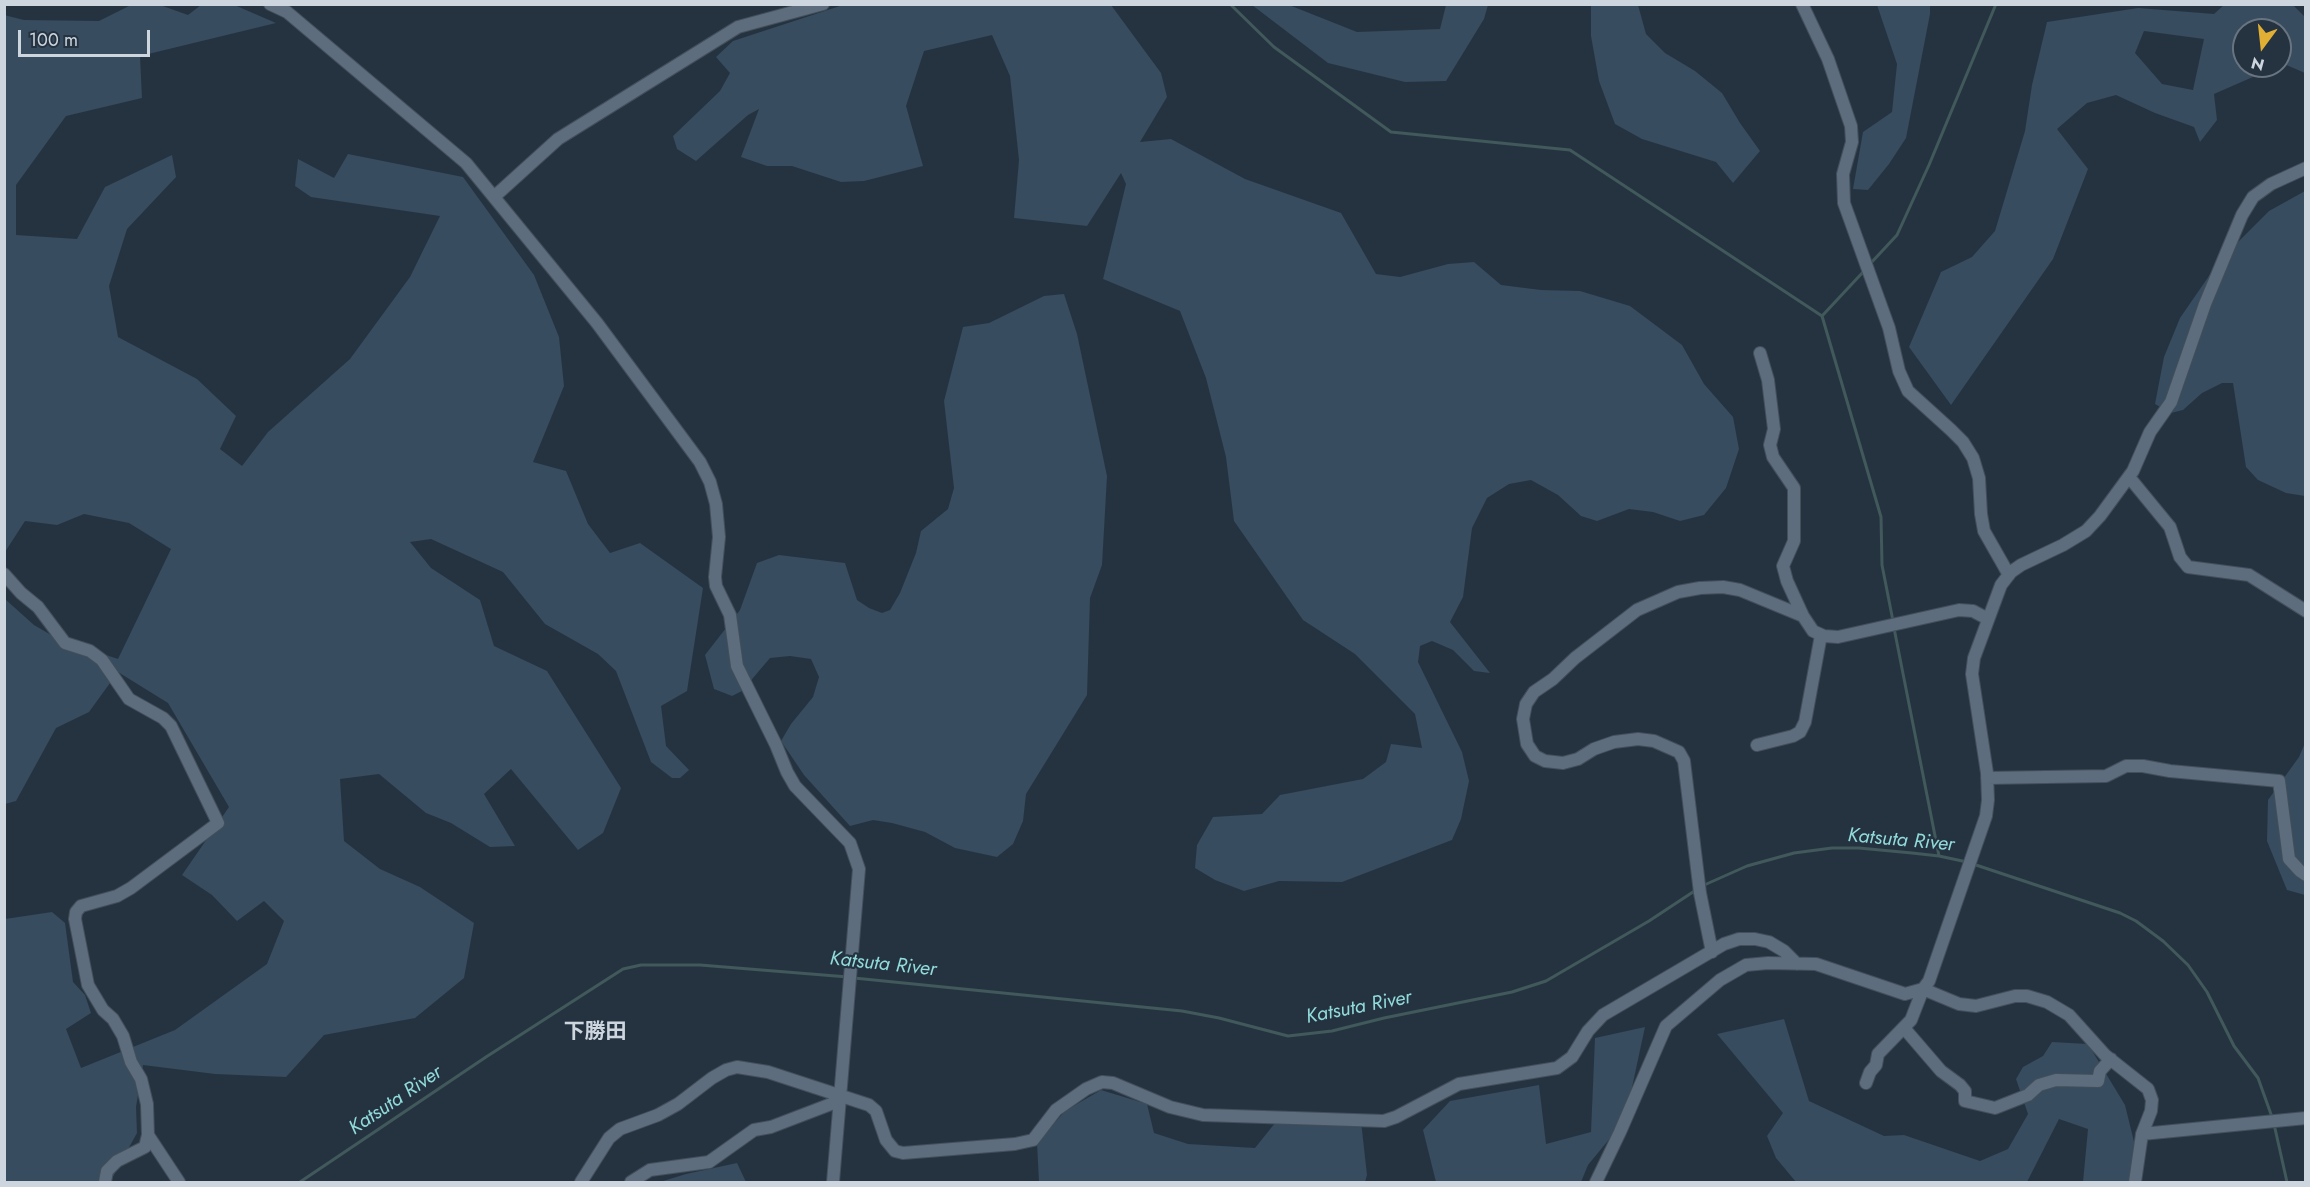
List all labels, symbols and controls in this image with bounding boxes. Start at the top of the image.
scale bar [21,18,153,56]
north arrow [2232,18,2292,78]
text: 100 m [29,27,78,53]
text: N [2249,51,2267,77]
water label: Katsuta River [1847,824,1955,858]
water label: Katsuta River [828,947,938,983]
water label: Katsuta River [1304,986,1414,1030]
district label: 下勝田 [564,1020,626,1046]
water label: Katsuta River [345,1061,447,1141]

